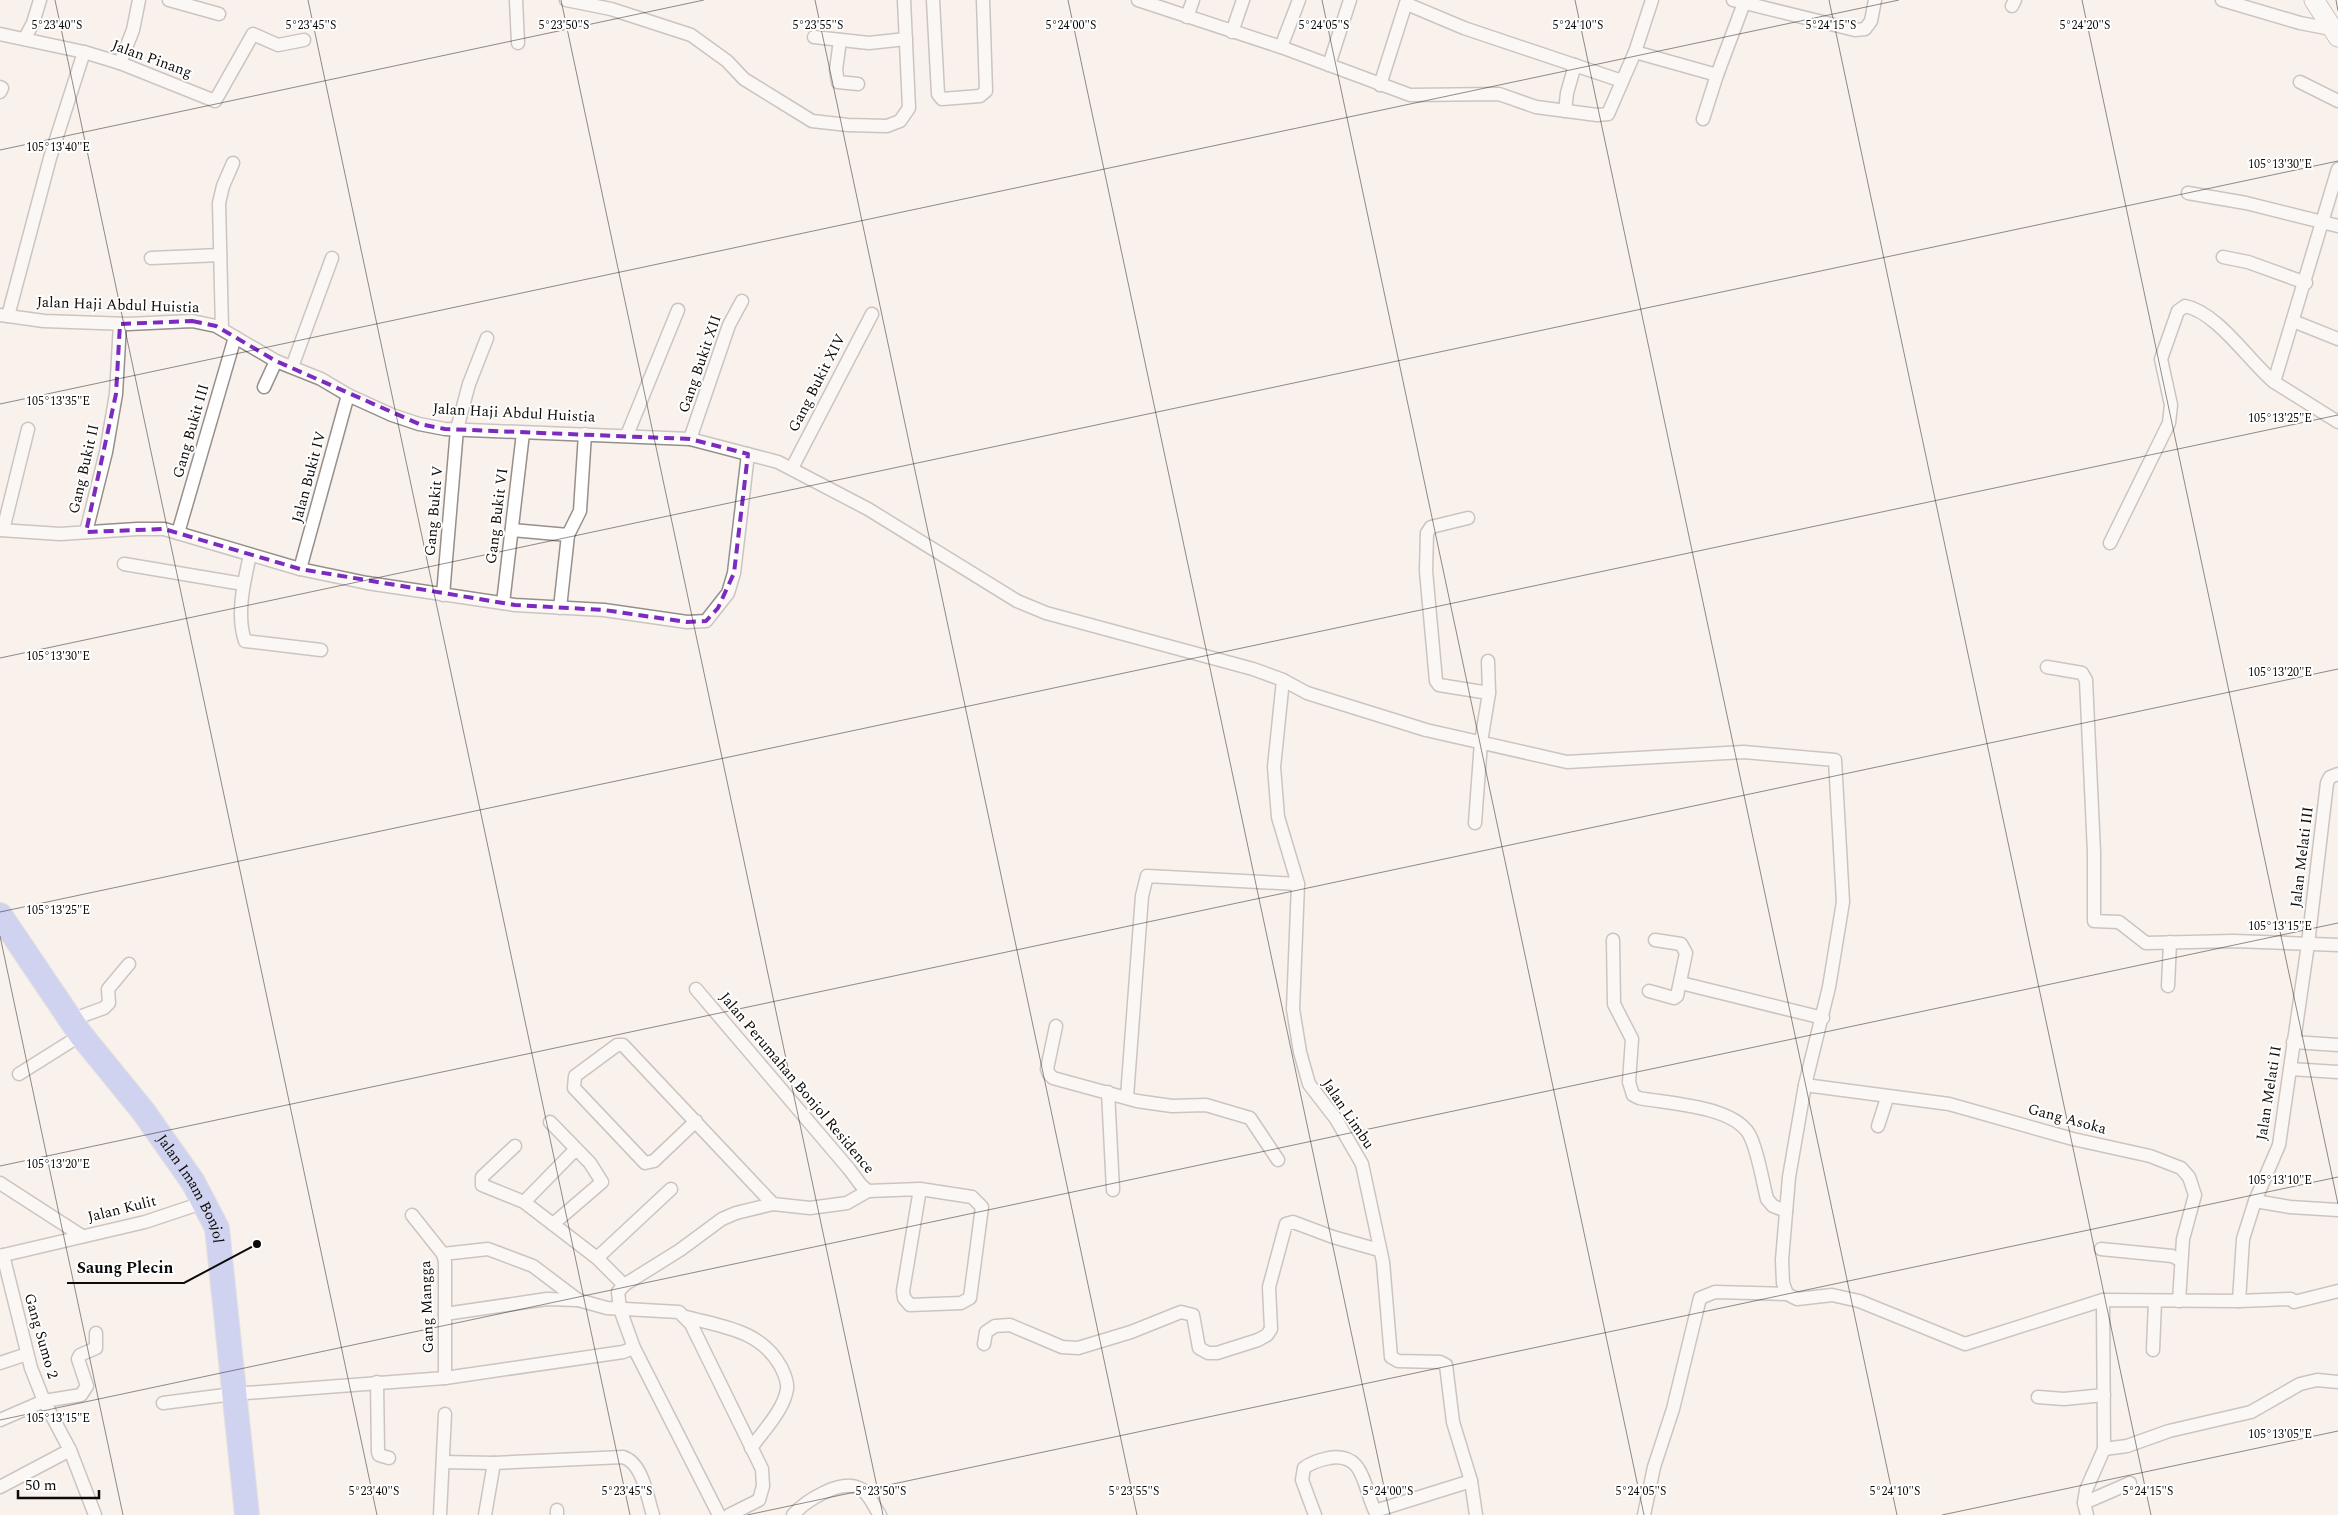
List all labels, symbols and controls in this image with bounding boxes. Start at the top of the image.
text: 5°23'40"S [32,16,82,35]
text: 5°23'45"S [286,16,336,35]
text: 5°23'50"S [539,16,589,35]
text: 5°23'55"S [793,16,843,35]
text: 5°24'00"S [1046,16,1096,35]
text: 5°24'05"S [1299,16,1349,35]
text: 5°24'10"S [1553,16,1603,35]
text: 5°24'15"S [1806,16,1856,35]
text: 5°24'20"S [2060,16,2110,35]
street label: Jalan Pinang [109,34,195,84]
text: 105°13'40"E [26,138,90,157]
text: 105°13'30"E [2248,155,2312,174]
street label: Jalan Haji Abdul Huistia [36,291,200,319]
street label: Gang Bukit XII [672,312,728,416]
street label: Gang Bukit XIV [782,330,852,436]
street label: Gang Bukit III [167,381,215,481]
text: 105°13'35"E [26,392,90,411]
street label: Jalan Haji Abdul Huistia [432,397,597,429]
text: 105°13'25"E [2248,409,2312,428]
street label: Gang Bukit II [63,422,105,516]
street label: Jalan Bukit IV [286,429,332,525]
street label: Gang Bukit V [419,465,449,557]
street label: Gang Bukit VI [480,467,514,565]
text: 105°13'30"E [26,647,90,666]
text: 105°13'20"E [2248,663,2312,682]
street label: Jalan Melati III [2284,805,2320,909]
text: 105°13'25"E [26,901,90,920]
text: 105°13'15"E [2248,917,2312,936]
street label: Jalan Perumahan Bonjol Residence [714,987,880,1179]
street label: Jalan Melati II [2250,1044,2288,1142]
street label: Jalan Limbu [1316,1074,1380,1154]
street label: Gang Asoka [2025,1097,2110,1141]
street label: Jalan Imam Bonjol [151,1129,230,1244]
text: 105°13'20"E [26,1155,90,1174]
text: 105°13'10"E [2248,1171,2312,1190]
street label: Jalan Kulit [85,1189,159,1229]
callout: Saung Plecin [67,1252,184,1283]
text: Saung Plecin [77,1256,173,1280]
street label: Gang Mangga [414,1259,440,1354]
street label: Gang Sumo 2 [18,1290,64,1382]
text: 105°13'15"E [26,1409,90,1428]
text: 105°13'05"E [2248,1425,2312,1444]
scale bar [18,1468,99,1500]
text: 50 m [25,1474,57,1497]
text: 5°23'40"S [349,1482,399,1501]
text: 5°23'45"S [602,1482,652,1501]
text: 5°23'50"S [856,1482,906,1501]
text: 5°23'55"S [1109,1482,1159,1501]
text: 5°24'00"S [1363,1482,1413,1501]
text: 5°24'05"S [1616,1482,1666,1501]
text: 5°24'10"S [1870,1482,1920,1501]
text: 5°24'15"S [2123,1482,2173,1501]

